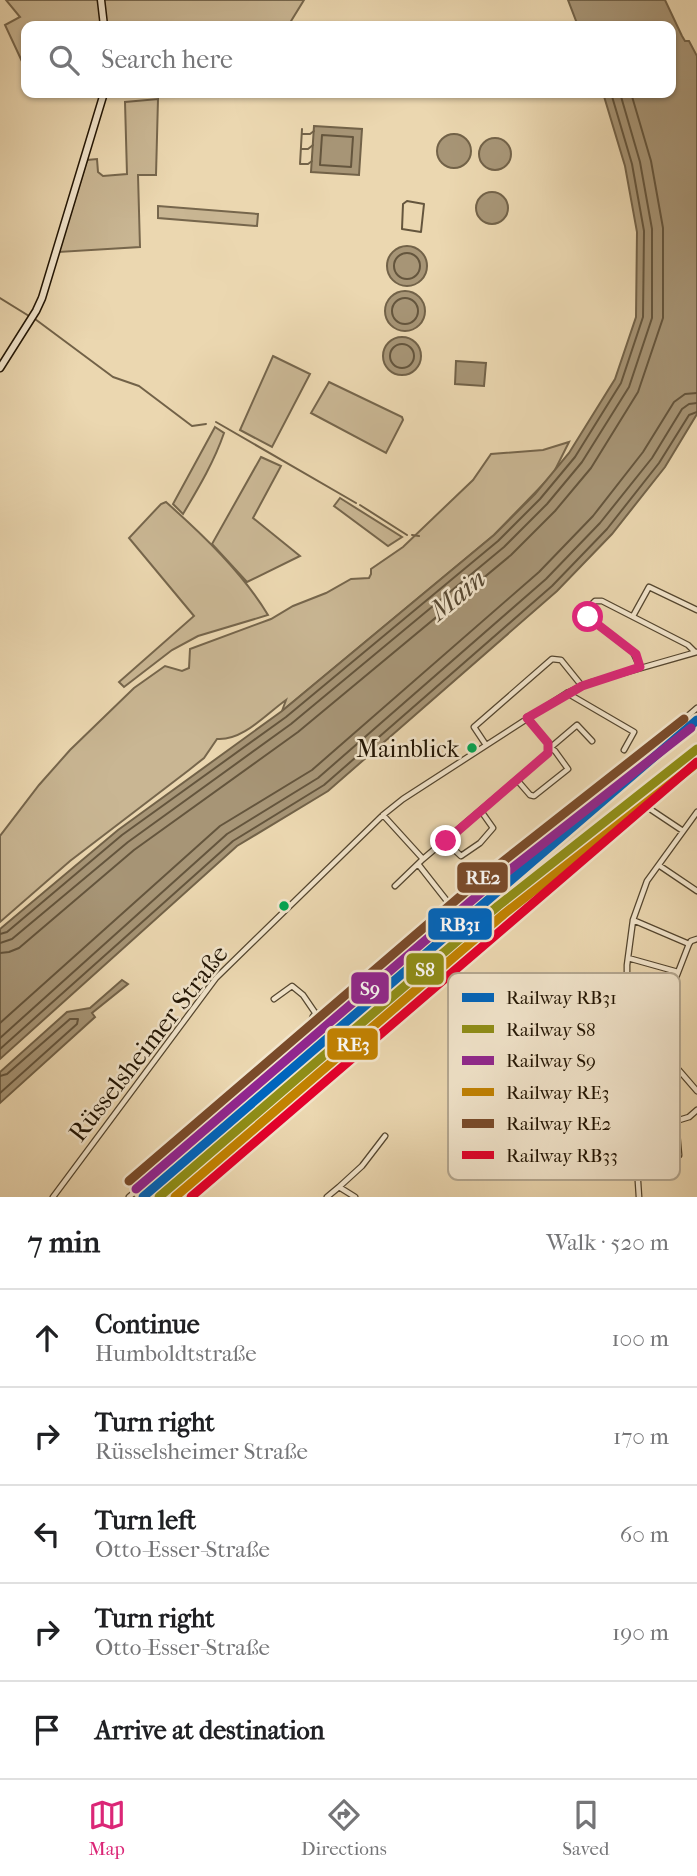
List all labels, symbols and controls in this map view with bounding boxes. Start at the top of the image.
search box [21,21,676,98]
icon: search [45,41,83,79]
text: Search here [101,44,233,75]
water label: Main [421,562,492,628]
route start [572,601,603,632]
place label: Mainblick [356,735,460,763]
marker: Mainblick [465,741,479,755]
route end [430,825,461,856]
line badge: RE2 [456,861,509,894]
text: RE2 [465,867,501,889]
unlabelled marker [277,899,291,913]
line badge: RB31 [427,907,493,941]
text: RB31 [440,914,480,936]
street label: Rüsselsheimer Straße [62,939,235,1148]
line badge: S8 [405,952,445,986]
text: S8 [415,959,435,981]
line badge: S9 [350,971,390,1005]
legend [448,973,680,1180]
text: S9 [360,978,380,1000]
text: Railway RB31 [506,987,617,1009]
text: Railway S8 [506,1019,596,1041]
line badge: RE3 [326,1027,379,1061]
text: RE3 [336,1034,370,1056]
text: Railway S9 [506,1050,596,1072]
text: Railway RE3 [506,1082,609,1104]
text: Railway RE2 [506,1113,612,1135]
text: Railway RB33 [506,1145,618,1167]
text: 7 min [28,1225,100,1260]
text: Walk · 520 m [546,1229,669,1256]
text: Continue [95,1309,200,1340]
icon: ahead [28,1319,66,1357]
text: 100 m [611,1325,669,1352]
text: Humboldtstraße [95,1340,257,1367]
text: Turn right [95,1407,215,1438]
icon: right [28,1417,66,1455]
text: 170 m [613,1423,669,1450]
text: Rüsselsheimer Straße [95,1438,308,1465]
text: Turn left [95,1505,196,1536]
icon: left [28,1515,66,1553]
text: 60 m [620,1521,669,1548]
text: Otto-Esser-Straße [95,1536,270,1563]
text: Turn right [95,1603,215,1634]
icon: right [28,1613,66,1651]
text: 190 m [612,1619,669,1646]
text: Otto-Esser-Straße [95,1634,270,1661]
icon: arrive [28,1711,66,1749]
text: Arrive at destination [95,1715,325,1746]
tab: Map [88,1796,126,1860]
tab: Directions [301,1796,387,1860]
tab: Saved [562,1796,609,1860]

